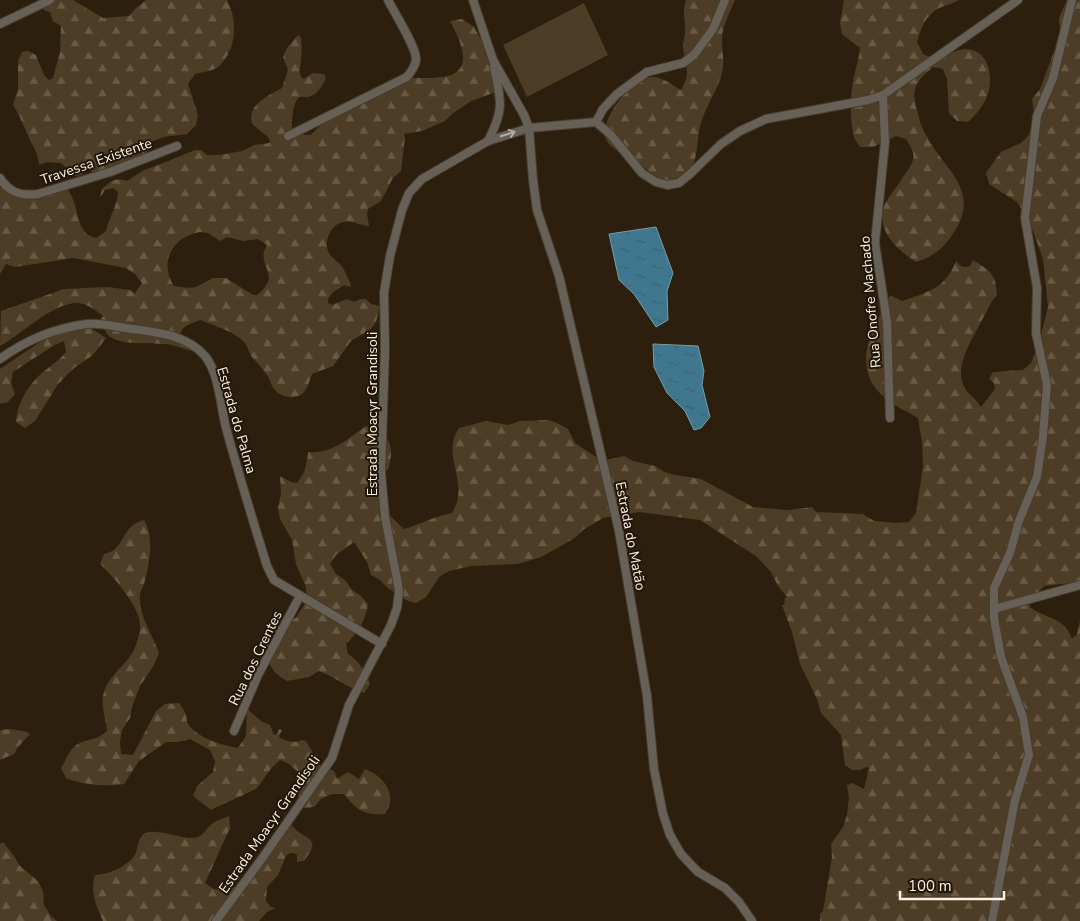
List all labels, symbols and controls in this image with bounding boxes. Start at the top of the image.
one-way arrow [500,129,516,139]
street label: Travessa Existente [38,134,154,189]
street label: Rua Onofre Machado [855,235,886,369]
street label: Estrada Moacyr Grandisoli [363,332,382,496]
street label: Estrada do Palma [212,365,261,476]
street label: Estrada do Matão [611,480,650,592]
street label: Rua dos Crentes [224,607,287,709]
street label: Estrada Moacyr Grandisoli [214,751,324,897]
scale bar [900,868,1004,900]
text: 100 m [908,876,952,896]

